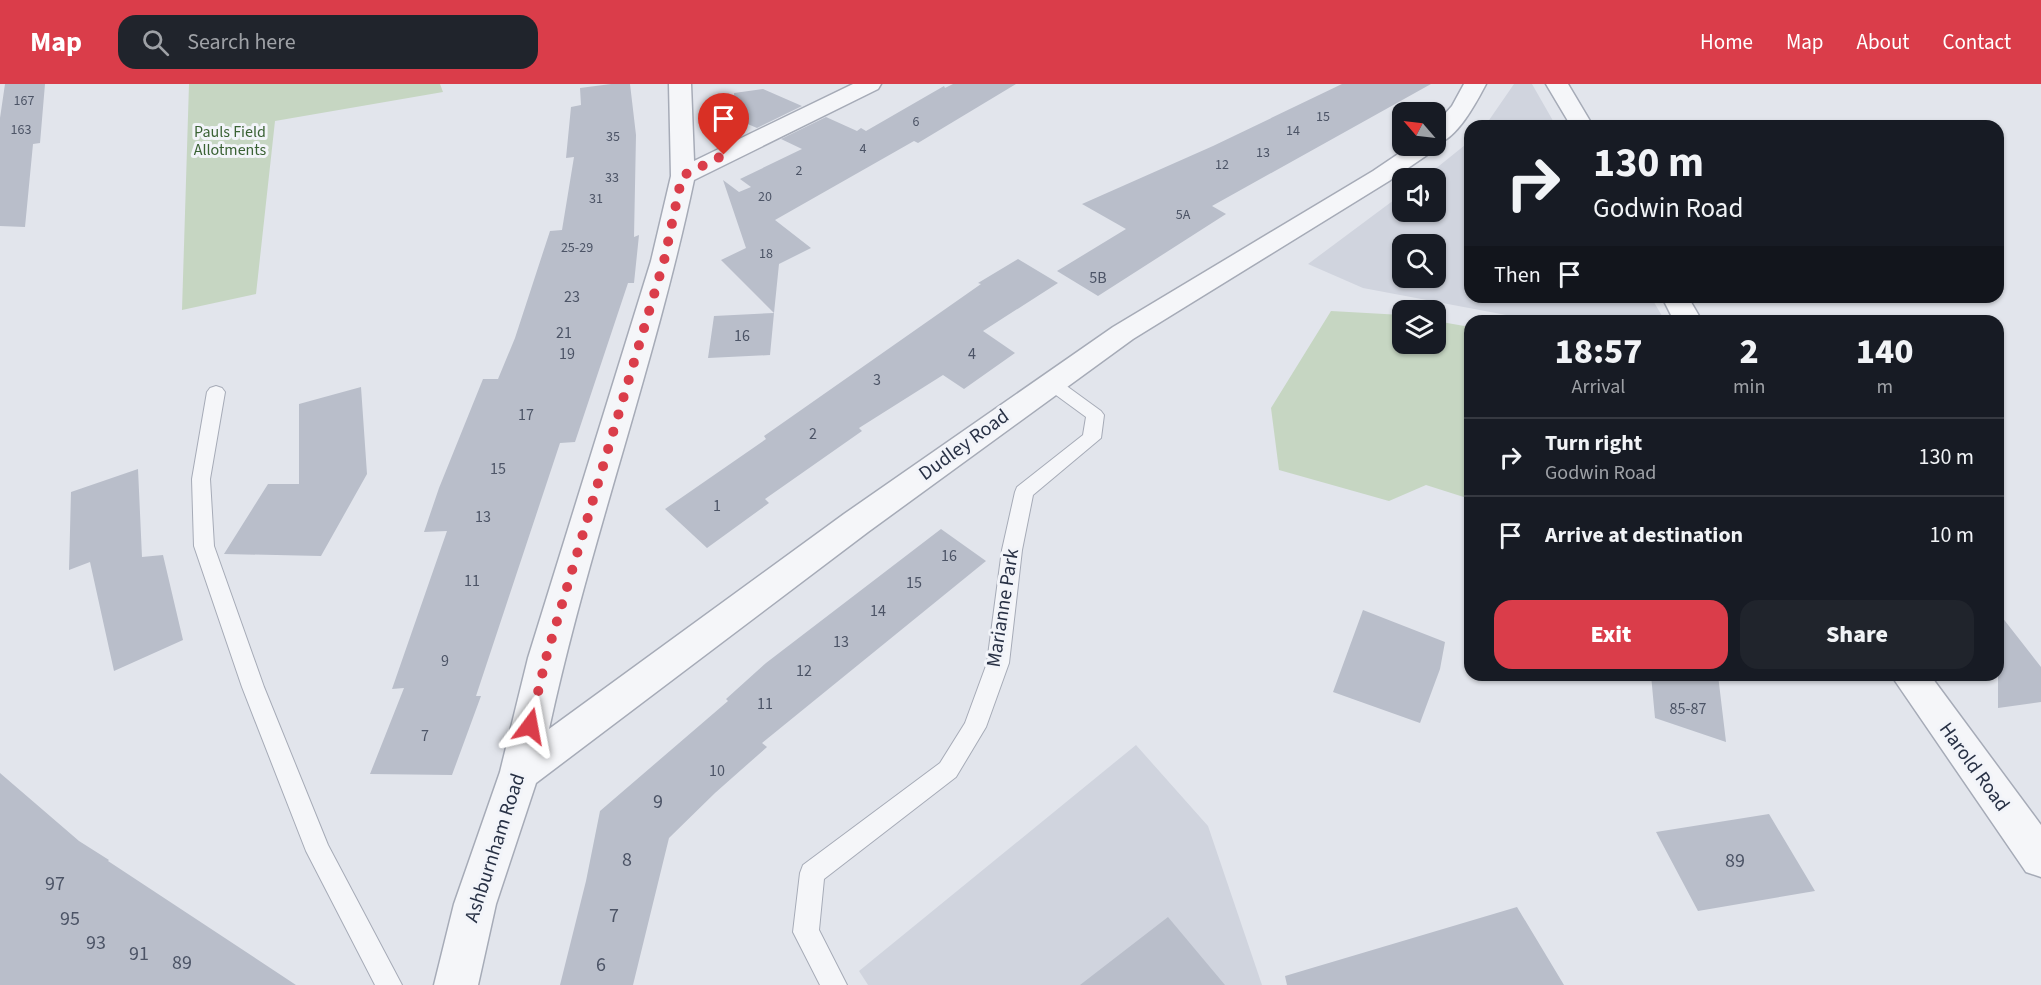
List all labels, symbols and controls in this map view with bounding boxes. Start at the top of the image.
search box [118,15,538,69]
text: Map [30,22,82,62]
icon: search [139,26,172,59]
text: Search here [187,26,296,58]
text: Home [1700,27,1753,57]
text: Map [1786,27,1824,57]
text: About [1857,27,1909,57]
text: Contact [1942,27,2011,57]
house number: 167 [14,91,34,111]
pin [698,93,749,155]
icon: arrive [707,102,740,135]
north arrow [1392,102,1446,156]
map controls [1392,102,1446,354]
house number: 15 [1316,107,1330,127]
house number: 6 [913,112,920,132]
house number: 163 [11,120,31,140]
park label: Pauls Field Allotments [194,121,267,161]
house number: 14 [1286,121,1300,141]
house number: 35 [606,127,620,147]
text: 130 m [1593,133,1704,193]
house number: 4 [860,139,867,159]
house number: 13 [1256,143,1270,163]
icon: right [1494,144,1572,222]
house number: 12 [1215,155,1229,175]
house number: 2 [796,161,803,181]
house number: 33 [605,168,619,188]
button: sound [1392,168,1446,222]
house number: 20 [758,187,772,207]
house number: 31 [589,189,603,209]
text: Godwin Road [1593,189,1743,228]
house number: 5A [1176,205,1191,225]
button: search [1392,234,1446,288]
house number: 25-29 [561,238,593,258]
house number: 18 [759,244,773,264]
icon: arrive [1553,258,1586,291]
text: Then [1494,259,1541,291]
house number: 5B [1089,267,1107,289]
house number: 23 [564,286,580,308]
button: layers [1392,300,1446,354]
house number: 21 [556,322,572,344]
house number: 16 [734,325,750,347]
text: 18:57 [1554,326,1643,377]
text: 2 [1740,326,1759,377]
text: 140 [1856,326,1914,377]
house number: 19 [559,343,575,365]
house number: 4 [968,343,976,365]
house number: 3 [873,369,881,391]
text: Arrival [1572,373,1625,401]
text: min [1733,373,1765,401]
text: m [1876,373,1893,401]
street label: Dudley Road [913,403,1015,487]
house number: 17 [518,404,534,426]
house number: 2 [809,423,817,445]
text: Turn right [1545,427,1642,459]
icon: right [1494,441,1527,474]
text: 130 m [1919,441,1974,473]
house number: 15 [490,458,506,480]
text: Godwin Road [1545,459,1656,487]
house number: 1 [713,495,721,517]
house number: 13 [475,506,491,528]
icon: arrive [1494,519,1527,552]
text: Arrive at destination [1545,519,1743,551]
text: 10 m [1929,519,1974,551]
house number: 16 [941,545,957,567]
street label: Marianne Park [980,547,1026,669]
house number: 11 [464,570,480,592]
house number: 15 [906,572,922,594]
house number: 14 [870,600,886,622]
button: Exit [1494,600,1728,669]
button: Share [1740,600,1974,669]
house number: 13 [833,631,849,653]
house number: 9 [441,650,449,672]
house number: 12 [796,660,812,682]
house number: 11 [757,693,773,715]
position arrow [498,694,562,758]
house number: 85-87 [1670,698,1706,720]
street label: Harold Road [1932,717,2016,817]
house number: 7 [421,725,429,747]
house number: 10 [709,760,725,782]
street label: Ashburnham Road [458,770,532,926]
house number: 9 [653,788,663,816]
house number: 8 [622,846,632,874]
house number: 89 [1725,847,1745,875]
house number: 97 [45,870,65,898]
house number: 7 [609,902,619,930]
house number: 95 [60,905,80,933]
house number: 93 [86,929,106,957]
house number: 91 [129,940,149,968]
house number: 89 [172,949,192,977]
house number: 6 [596,951,606,979]

